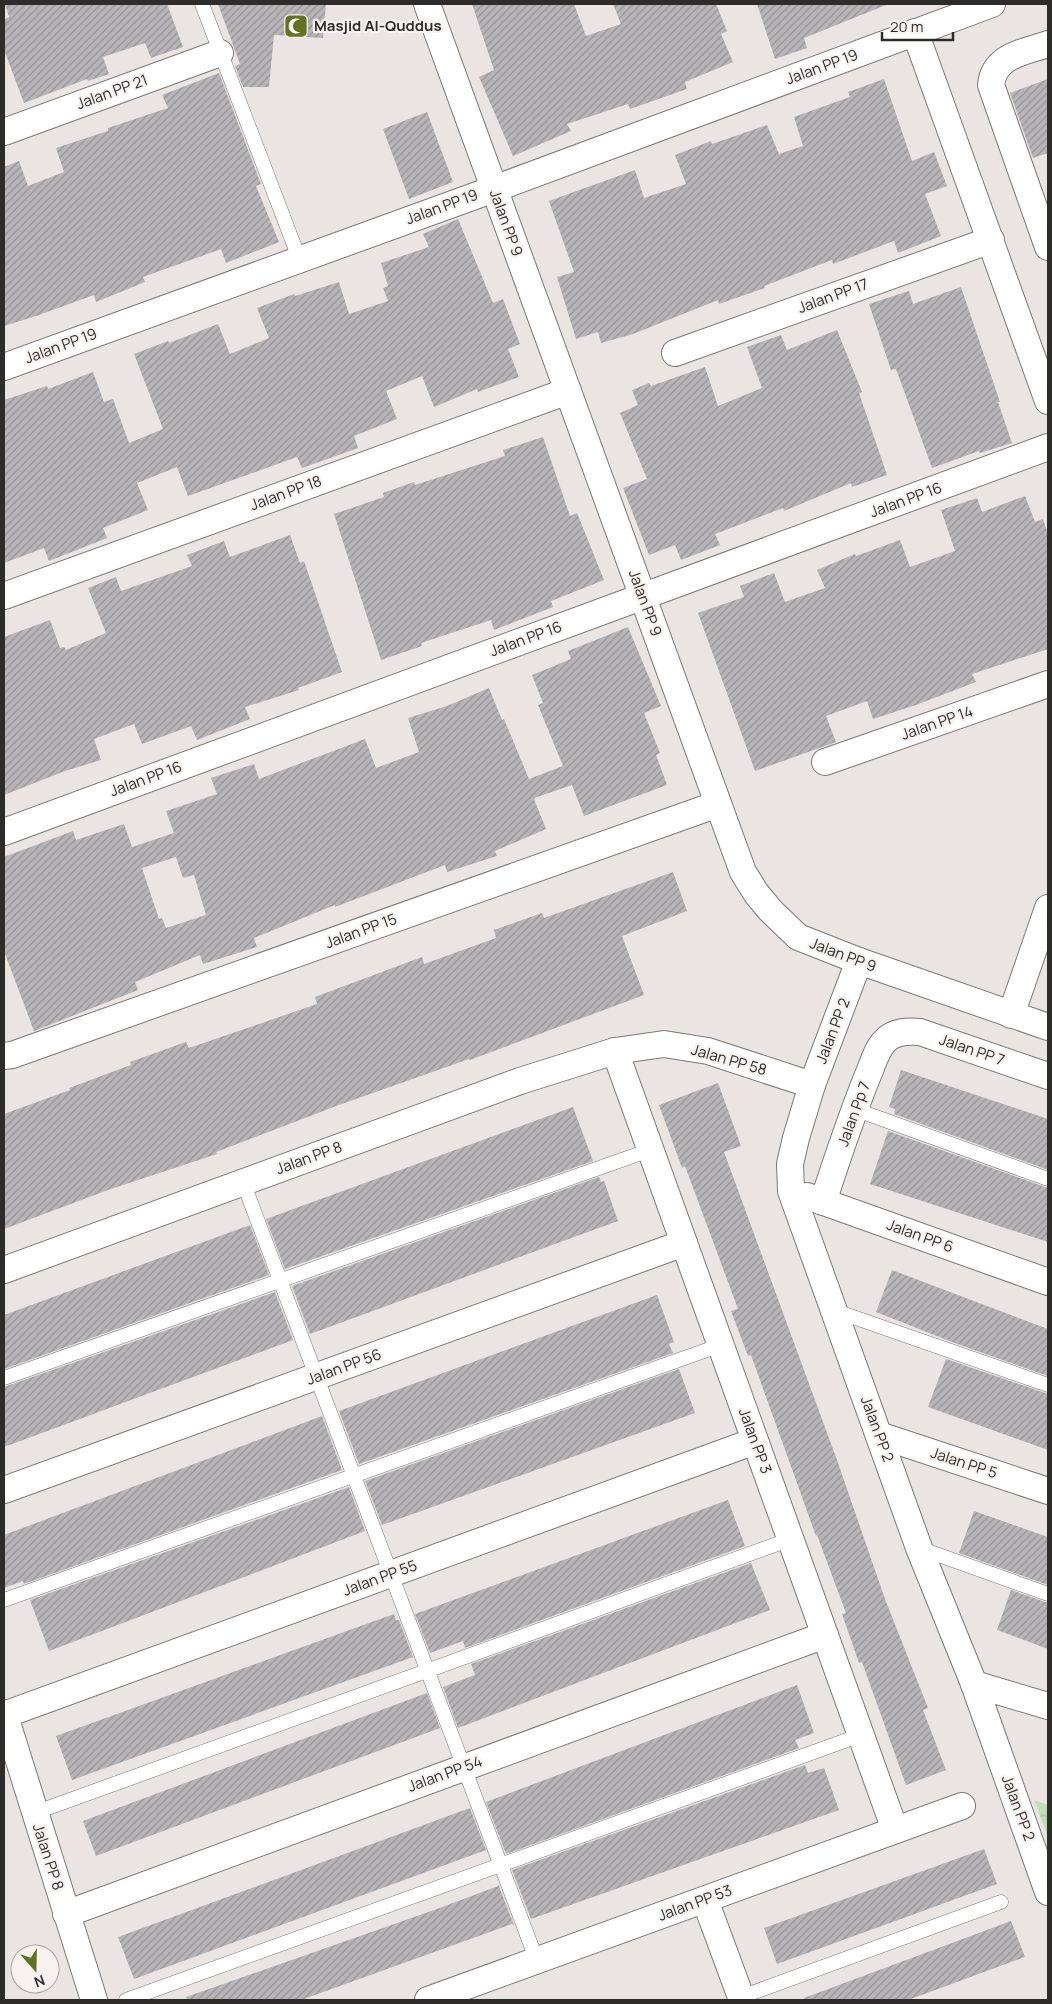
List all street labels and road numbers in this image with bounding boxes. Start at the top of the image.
street label: Jalan PP 19 [783,44,861,89]
street label: Jalan PP 21 [73,69,150,114]
street label: Jalan PP 19 [403,184,481,229]
street label: Jalan PP 9 [485,187,528,259]
street label: Jalan PP 17 [795,273,871,318]
street label: Jalan PP 19 [22,323,100,368]
street label: Jalan PP 18 [247,470,325,515]
street label: Jalan PP 16 [867,477,945,522]
street label: Jalan PP 9 [624,567,667,639]
street label: Jalan PP 16 [487,616,565,661]
street label: Jalan PP 14 [898,700,976,745]
street label: Jalan PP 16 [107,756,185,801]
street label: Jalan PP 15 [322,908,400,953]
street label: Jalan PP 9 [807,932,879,977]
street label: Jalan PP 2 [810,995,855,1067]
street label: Jalan PP 7 [937,1029,1008,1070]
street label: Jalan PP 58 [689,1039,769,1080]
street label: Jalan Pp 7 [832,1079,875,1149]
street label: Jalan PP 8 [273,1136,345,1179]
street label: Jalan PP 6 [884,1214,956,1257]
street label: Jalan PP 56 [304,1343,384,1390]
street label: Jalan PP 2 [856,1393,899,1465]
street label: Jalan PP 3 [734,1405,777,1477]
street label: Jalan PP 5 [928,1442,1000,1483]
street label: Jalan PP 55 [340,1554,420,1601]
street label: Jalan PP 54 [405,1750,485,1797]
street label: Jalan PP 2 [997,1772,1040,1844]
street label: Jalan PP 8 [28,1821,69,1893]
street label: Jalan PP 53 [655,1879,735,1926]

